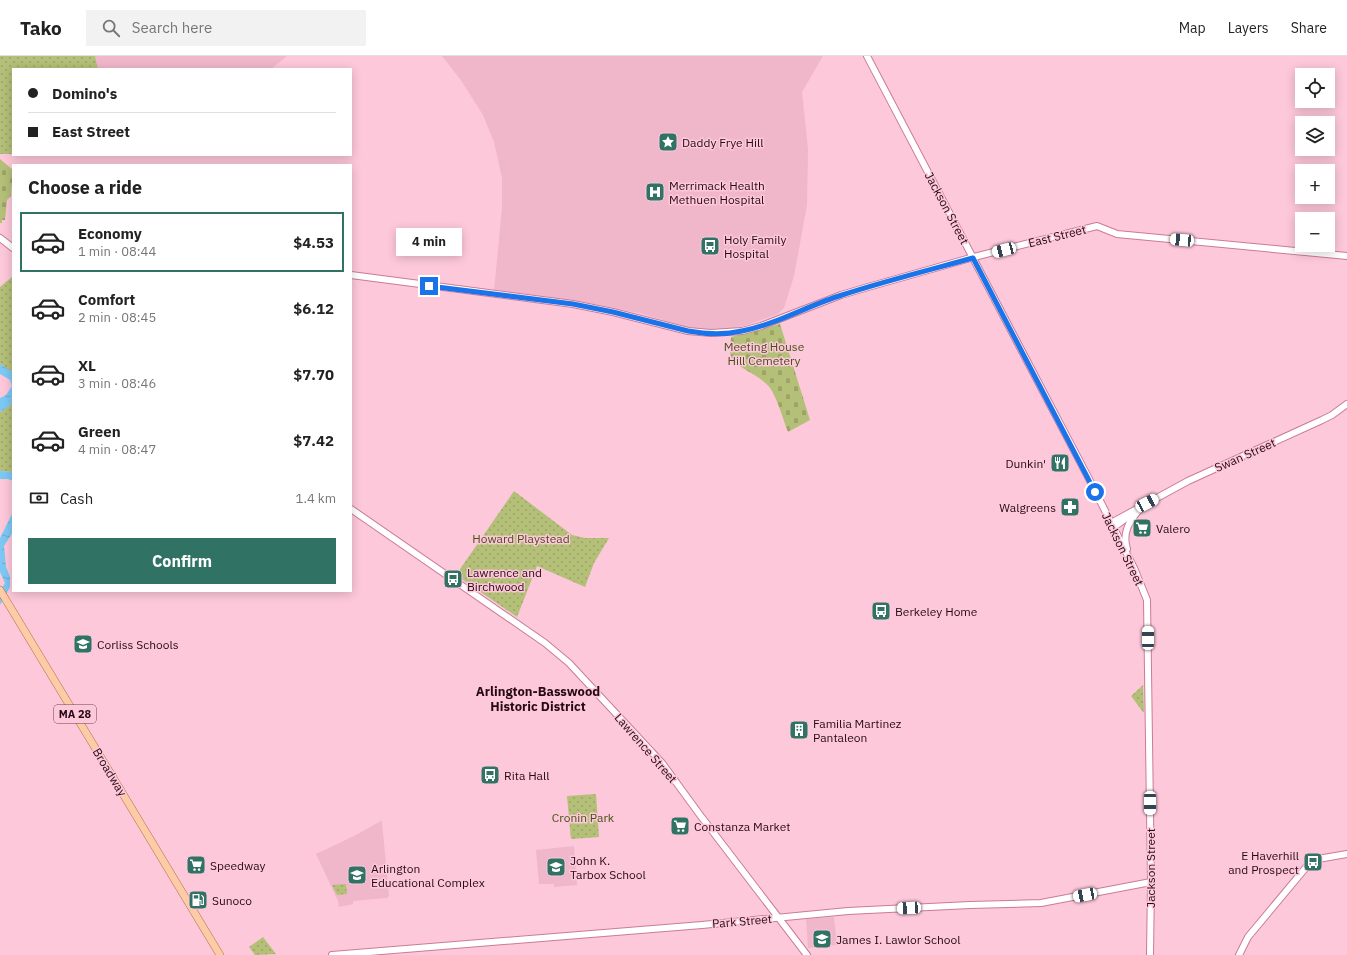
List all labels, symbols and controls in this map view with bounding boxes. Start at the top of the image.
search box [86,10,366,46]
text: Tako [20,16,62,40]
icon: search [100,17,122,39]
text: Search here [132,18,212,37]
text: Map [1179,19,1206,37]
text: Layers [1228,19,1269,37]
text: Share [1291,19,1327,37]
map controls [1295,68,1335,252]
button: locate [1295,68,1335,108]
text: Domino's [52,84,117,103]
button: layers [1295,116,1335,156]
text: East Street [52,122,130,141]
place icon: Daddy Frye Hill [657,131,679,153]
place label: Daddy Frye Hill [682,135,764,150]
button: + [1295,164,1335,204]
street label: Jackson Street [922,169,972,247]
text: Choose a ride [28,176,142,199]
place label: Merrimack Health Methuen Hospital [669,178,765,207]
hospital icon: Merrimack Health Methuen Hospital [644,181,666,203]
button: − [1295,212,1335,252]
street label: East Street [1027,222,1087,250]
icon: car [30,224,66,260]
text: Economy [78,224,142,243]
callout: 4 min [396,228,462,256]
place label: Holy Family Hospital [724,232,786,261]
text: $4.53 [293,233,334,252]
text: 4 min [412,233,446,250]
car [1170,233,1194,247]
bus stop icon: Holy Family Hospital [699,235,721,257]
car [991,241,1017,259]
text: 1 min · 08:44 [78,243,156,260]
route end [420,277,438,295]
icon: car [30,290,66,326]
text: Comfort [78,290,135,309]
text: $6.12 [293,299,334,318]
text: 2 min · 08:45 [78,309,156,326]
park label: Meeting House Hill Cemetery [724,339,805,368]
icon: car [30,356,66,392]
text: XL [78,356,96,375]
text: $7.70 [293,365,334,384]
text: 3 min · 08:46 [78,375,156,392]
icon: car [30,422,66,458]
text: Green [78,422,121,441]
text: $7.42 [293,431,334,450]
street label: Swan Street [1212,435,1278,475]
text: 4 min · 08:47 [78,441,156,458]
restaurant icon: Dunkin' [1049,452,1071,474]
place label: Dunkin' [1005,456,1046,471]
route start [1086,483,1104,501]
icon: cash [28,487,50,509]
text: Cash [60,489,93,508]
text: 1.4 km [296,490,336,507]
car [1134,492,1160,514]
pharmacy icon: Walgreens [1059,496,1081,518]
place label: Walgreens [999,500,1056,515]
street label: Jackson Street [1099,510,1147,588]
supermarket icon: Valero [1131,517,1153,539]
place label: Valero [1156,521,1191,536]
park label: Howard Playstead [472,531,570,546]
button: Confirm [28,538,336,584]
place label: Lawrence and Birchwood [467,565,542,594]
bus stop icon: Lawrence and Birchwood [442,568,464,590]
bus stop icon: Berkeley Home [870,600,892,622]
place label: Berkeley Home [895,604,978,619]
car [1142,626,1154,650]
school or university icon: Corliss Schools [72,633,94,655]
place label: Corliss Schools [97,637,179,652]
district label: Arlington-Basswood Historic District [476,683,600,715]
road number: MA 28 [54,705,96,723]
street label: Lawrence Street [612,710,680,786]
place label: Familia Martinez Pantaleon [813,716,902,745]
building icon: Familia Martinez Pantaleon [788,719,810,741]
street label: Broadway [90,745,130,799]
bus stop icon: Rita Hall [479,764,501,786]
place label: Rita Hall [504,768,550,783]
car [1144,791,1156,815]
park label: Cronin Park [552,810,615,825]
supermarket icon: Constanza Market [669,815,691,837]
place label: Constanza Market [694,819,790,834]
street label: Jackson Street [1143,828,1158,908]
place label: E Haverhill and Prospect [1228,848,1299,877]
bus stop icon: E Haverhill and Prospect [1302,851,1324,873]
place label: John K. Tarbox School [570,853,646,882]
supermarket icon: Speedway [185,854,207,876]
school or university icon: John K. Tarbox School [545,856,567,878]
place label: Speedway [210,858,266,873]
place label: Arlington Educational Complex [371,861,485,890]
school or university icon: Arlington Educational Complex [346,864,368,886]
car [1072,887,1098,903]
fuel station icon: Sunoco [187,889,209,911]
place label: Sunoco [212,893,252,908]
car [897,901,921,915]
street label: Park Street [711,911,773,931]
school or university icon: James I. Lawlor School [811,928,833,950]
place label: James I. Lawlor School [836,932,961,947]

